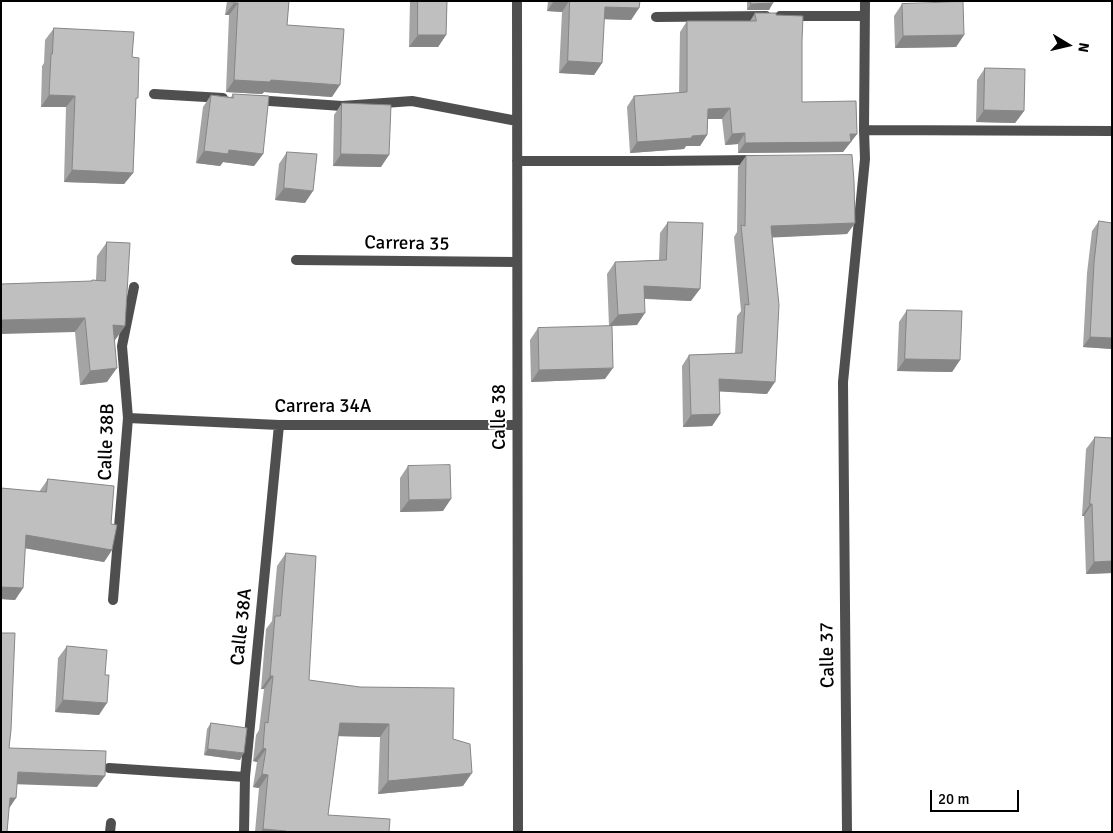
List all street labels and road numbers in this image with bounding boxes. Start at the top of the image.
street label: Carrera 35 [364,232,450,256]
street label: Calle 38 [489,384,511,450]
street label: Carrera 34A [275,396,371,418]
street label: Calle 38B [94,403,120,481]
street label: Calle 38A [227,587,257,667]
street label: Calle 37 [816,622,840,688]

